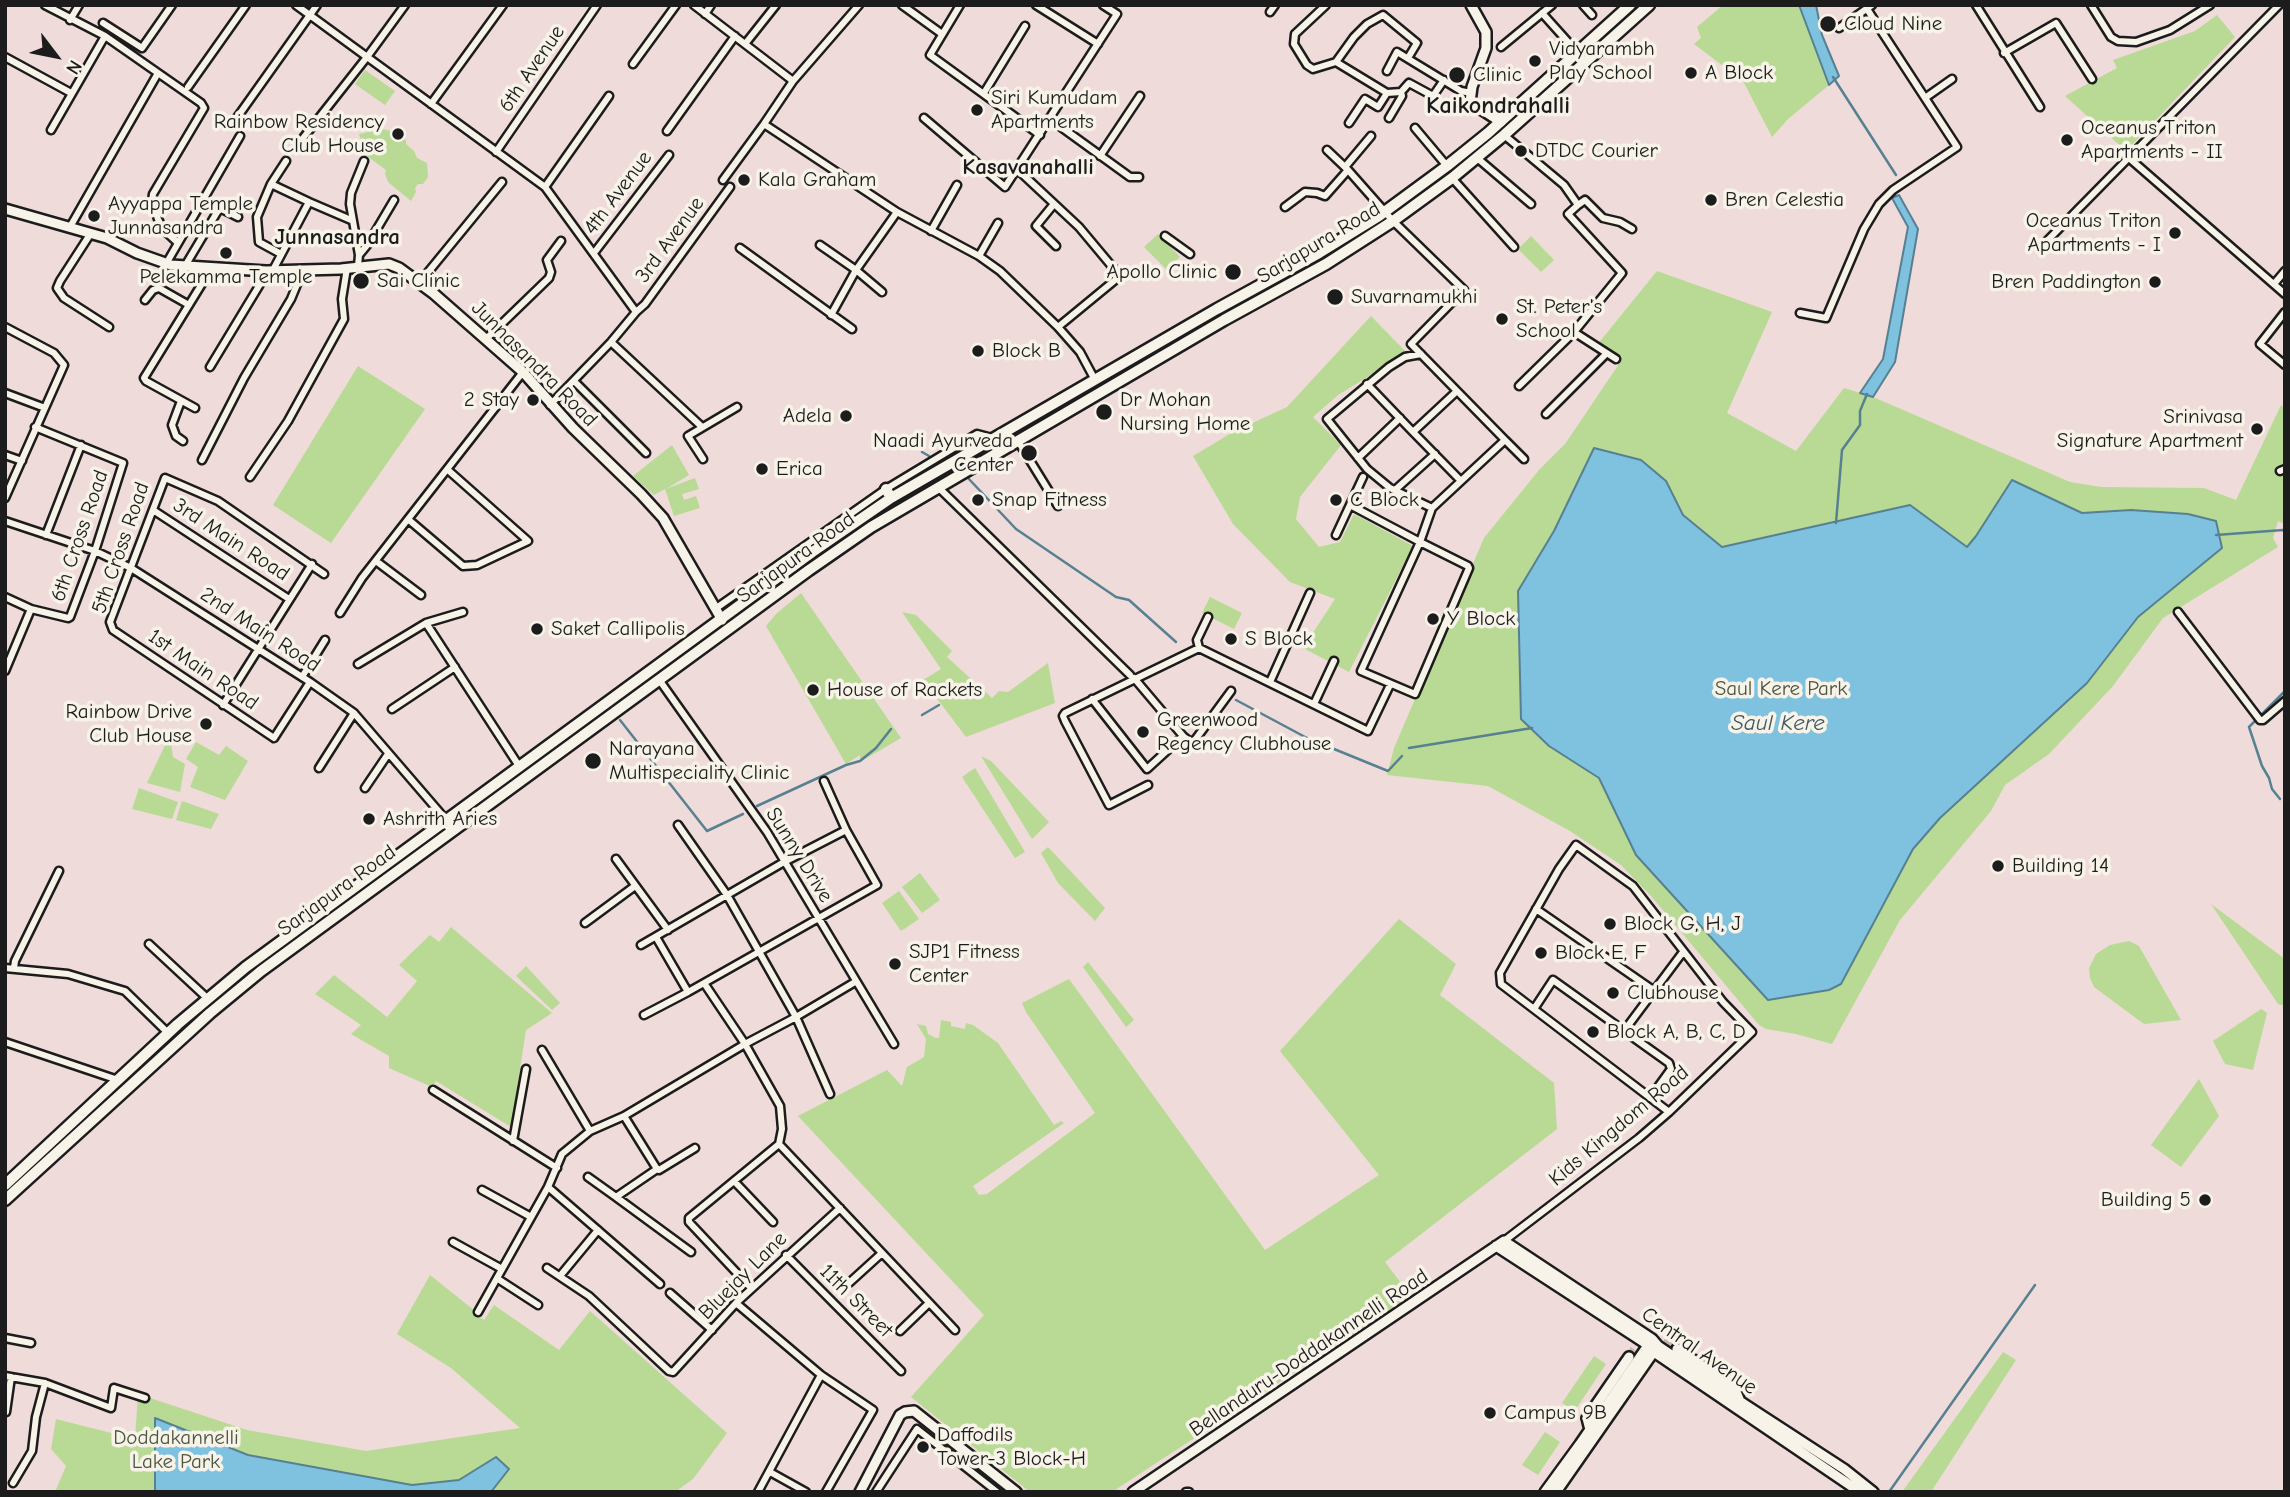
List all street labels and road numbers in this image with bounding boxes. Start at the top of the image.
street label: 6th Avenue [494,21,570,117]
street label: 4th Avenue [578,146,658,240]
street label: 3rd Avenue [630,192,710,288]
street label: Sarjapura Road [1253,196,1385,290]
street label: Junnasandra Road [466,296,602,432]
street label: 6th Cross Road [46,467,114,605]
street label: 5th Cross Road [87,479,155,617]
street label: 3rd Main Road [168,493,294,587]
street label: Sarjapura Road [732,507,860,609]
street label: 2nd Main Road [195,582,325,678]
street label: 1st Main Road [143,624,263,716]
street label: Sunny Drive [760,803,838,907]
street label: Sarjapura Road [273,840,401,942]
street label: Kids Kingdom Road [1544,1060,1694,1192]
street label: Bluejay Lane [694,1227,792,1325]
street label: 11th Street [814,1259,898,1343]
street label: Bellanduru-Doddakannelli Road [1185,1264,1433,1442]
street label: Central Avenue [1636,1302,1762,1400]

